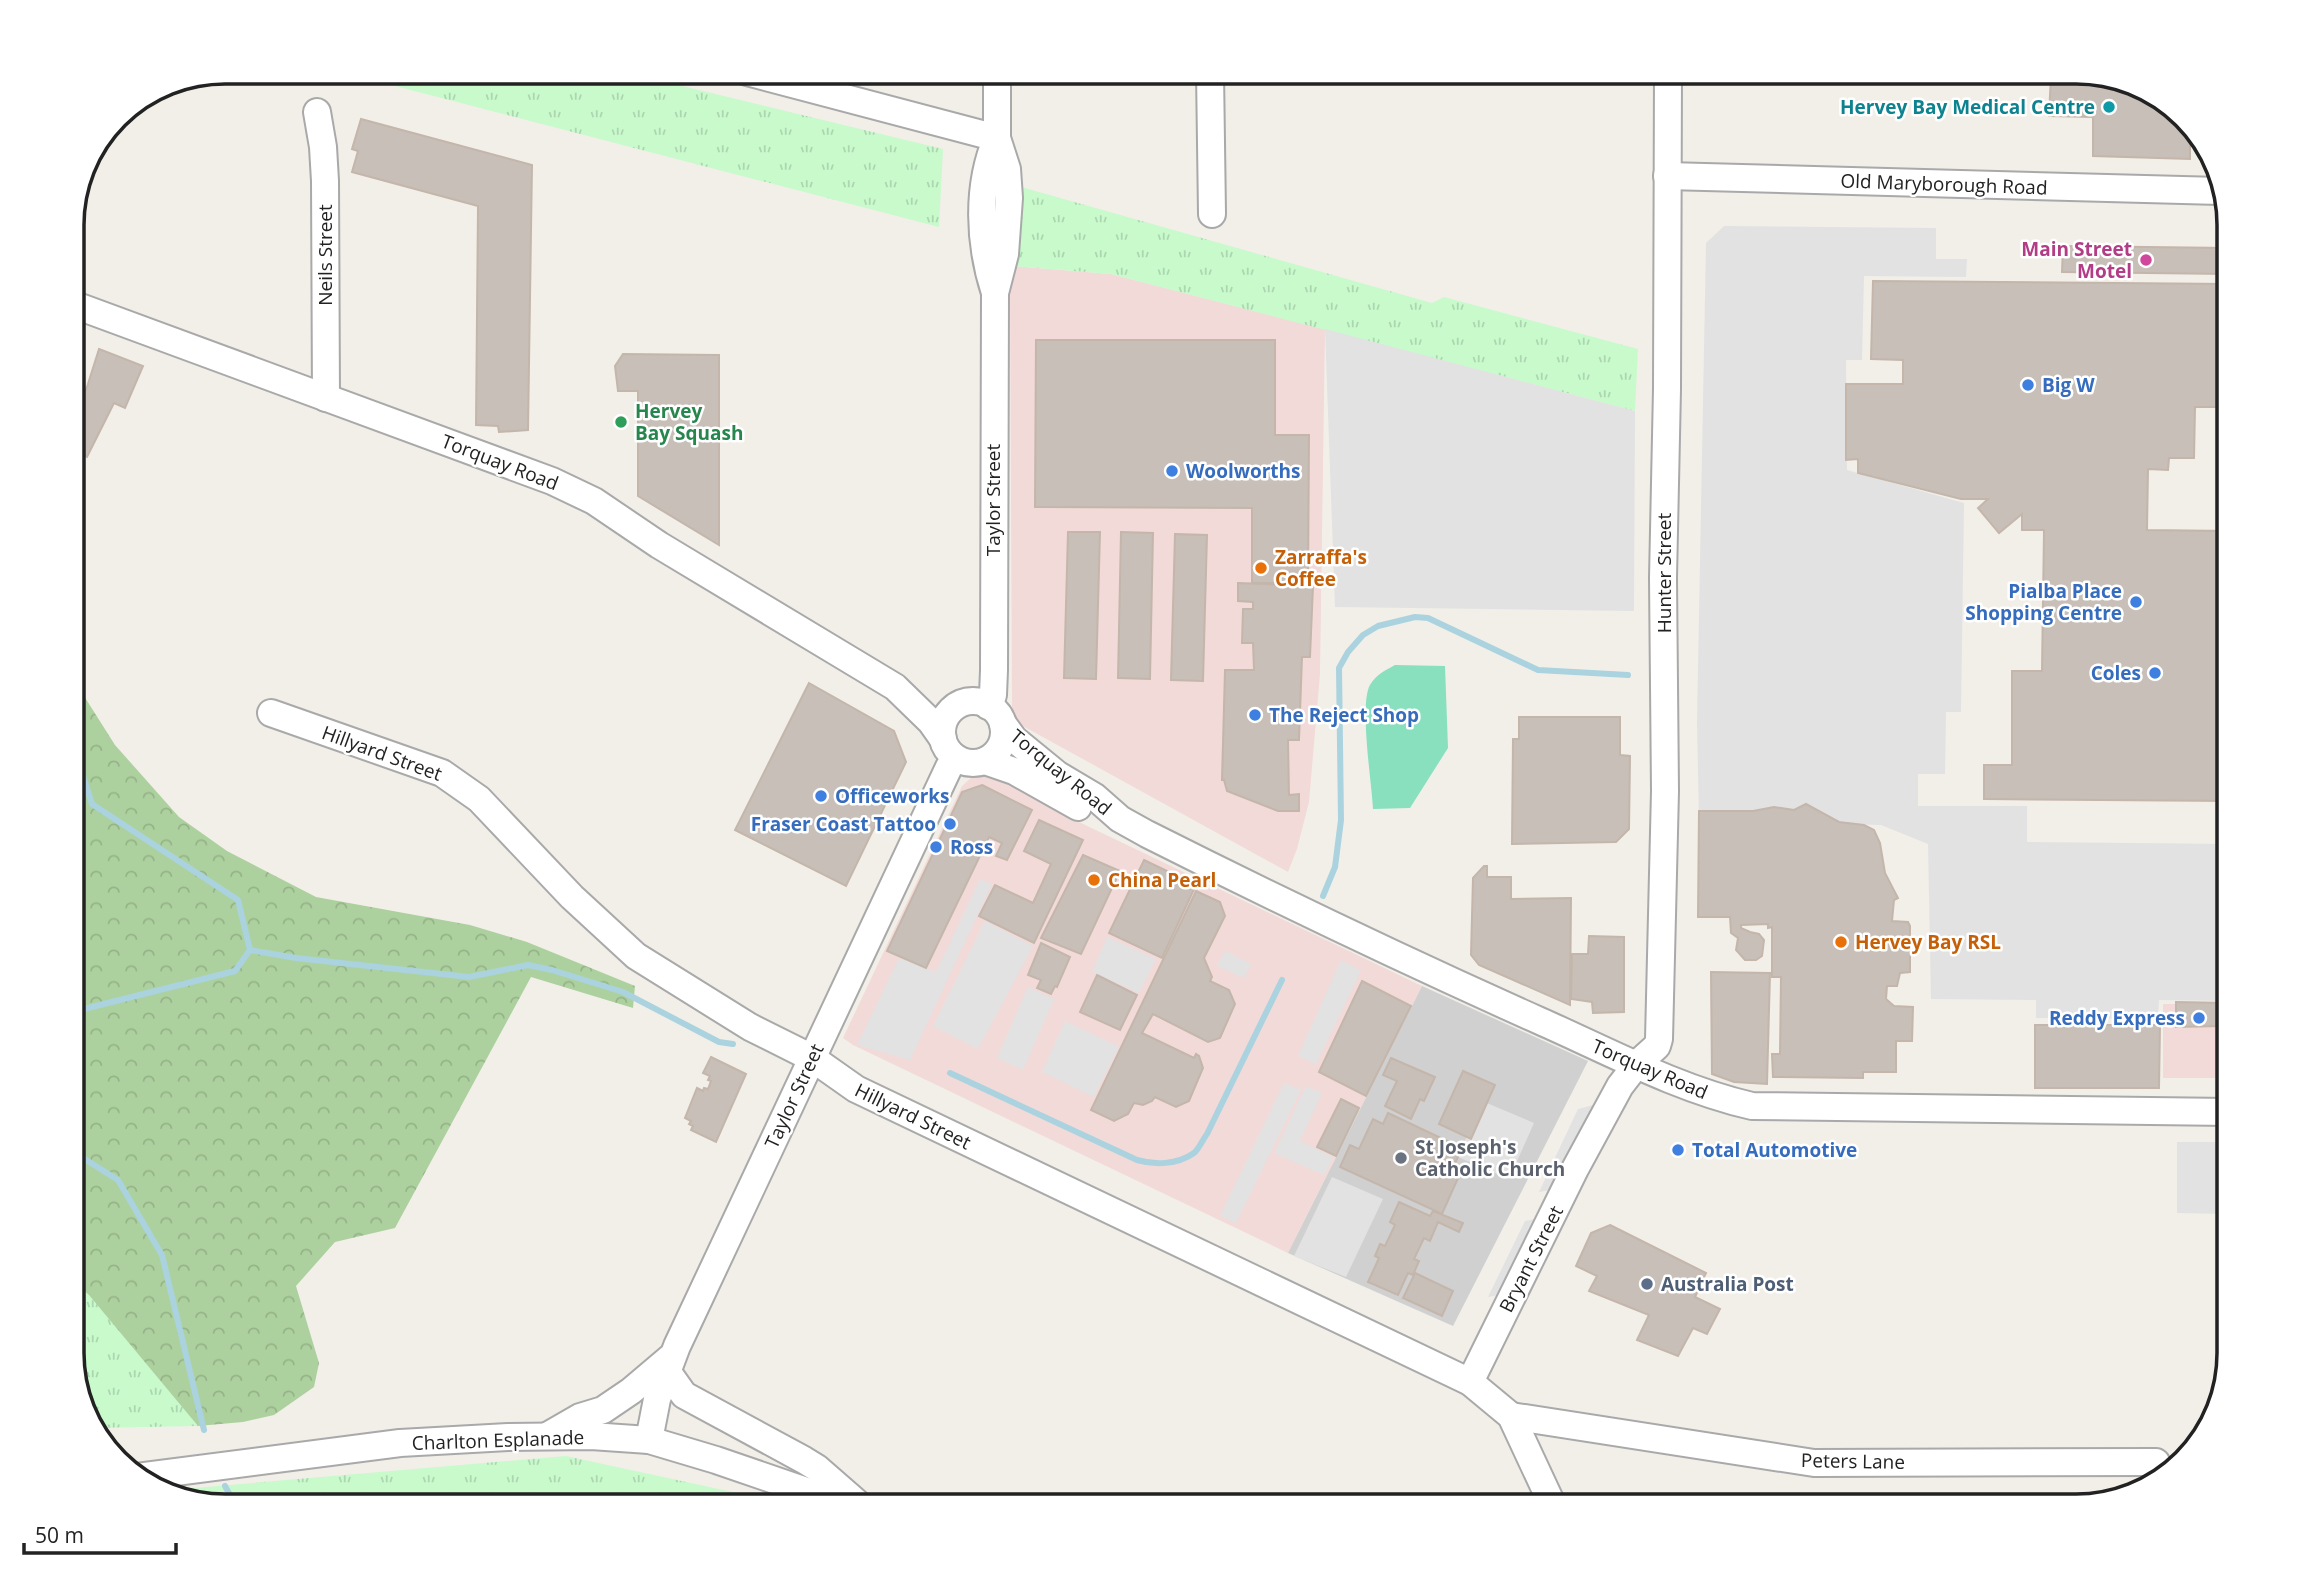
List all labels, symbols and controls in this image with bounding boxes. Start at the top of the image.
place label: Hervey Bay Medical Centre [1840,94,2095,120]
marker: Hervey Bay Medical Centre [2101,99,2117,115]
street label: Old Maryborough Road [1840,167,2048,201]
street label: Neils Street [312,204,338,306]
place label: Main Street Motel [2021,236,2132,284]
marker: Main Street Motel [2138,252,2154,268]
place label: Big W [2042,372,2095,398]
marker: Big W [2020,377,2036,393]
place label: Hervey Bay Squash [635,398,743,446]
marker: Hervey Bay Squash [613,414,629,430]
street label: Torquay Road [438,428,562,496]
street label: Taylor Street [980,444,1006,556]
place label: Woolworths [1186,458,1301,484]
marker: Woolworths [1164,463,1180,479]
street label: Hunter Street [1651,513,1677,633]
place label: Zarraffa's Coffee [1275,544,1367,592]
marker: Zarraffa's Coffee [1253,560,1269,576]
place label: Pialba Place Shopping Centre [1965,578,2122,626]
marker: Pialba Place Shopping Centre [2128,594,2144,610]
place label: Coles [2091,660,2141,686]
marker: Coles [2147,665,2163,681]
place label: The Reject Shop [1269,702,1419,728]
marker: The Reject Shop [1247,707,1263,723]
street label: Hillyard Street [318,719,446,787]
street label: Torquay Road [1005,723,1117,821]
place label: Officeworks [835,783,950,809]
marker: Officeworks [813,788,829,804]
place label: Fraser Coast Tattoo [751,811,936,837]
marker: Fraser Coast Tattoo [942,816,958,832]
place label: Ross [950,834,993,860]
marker: Ross [928,839,944,855]
place label: China Pearl [1108,867,1216,893]
marker: China Pearl [1086,872,1102,888]
place label: Hervey Bay RSL [1855,929,2001,955]
marker: Hervey Bay RSL [1833,934,1849,950]
place label: Reddy Express [2049,1005,2185,1031]
marker: Reddy Express [2191,1010,2207,1026]
street label: Torquay Road [1588,1033,1712,1105]
street label: Taylor Street [758,1039,830,1152]
street label: Hillyard Street [851,1077,975,1155]
place label: St Joseph's Catholic Church [1415,1134,1565,1182]
place label: Total Automotive [1692,1137,1857,1163]
marker: Total Automotive [1670,1142,1686,1158]
marker: St Joseph's Catholic Church [1393,1150,1409,1166]
street label: Bryant Street [1493,1201,1569,1317]
place label: Australia Post [1661,1271,1794,1297]
marker: Australia Post [1639,1276,1655,1292]
street label: Charlton Esplanade [411,1424,585,1456]
street label: Peters Lane [1801,1447,1905,1475]
scale bar [24,1512,177,1556]
text: 50 m [35,1521,84,1549]

